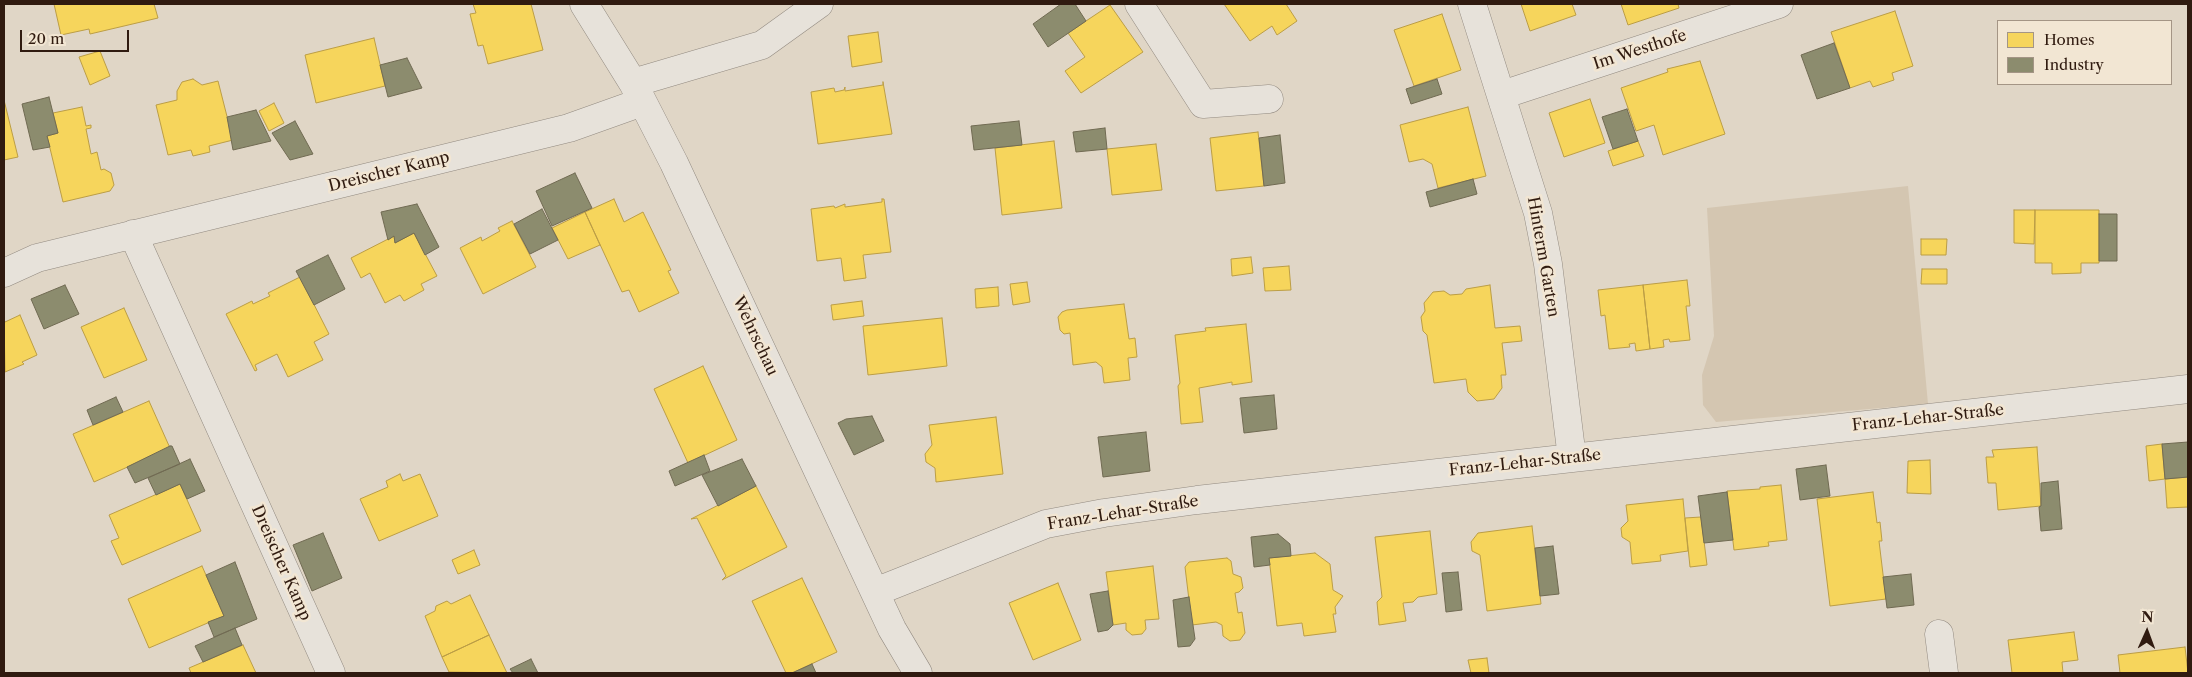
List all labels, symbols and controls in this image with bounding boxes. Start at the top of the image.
scale bar [22,20,131,52]
legend [1997,20,2172,85]
street label: Im Westhofe [1591,26,1689,74]
text: 20 m [28,29,64,48]
text: Homes [2044,30,2095,49]
text: Industry [2044,55,2104,74]
street label: Dreischer Kamp [326,148,452,196]
street label: Hinterm Garten [1523,195,1563,319]
street label: Wehrschau [728,293,782,379]
street label: Franz-Lehar-Straße [1851,400,2005,436]
street label: Franz-Lehar-Straße [1448,445,1602,481]
street label: Franz-Lehar-Straße [1046,492,1200,534]
street label: Dreischer Kamp [247,502,315,624]
north arrow [2122,607,2172,657]
text: N [2141,608,2154,626]

